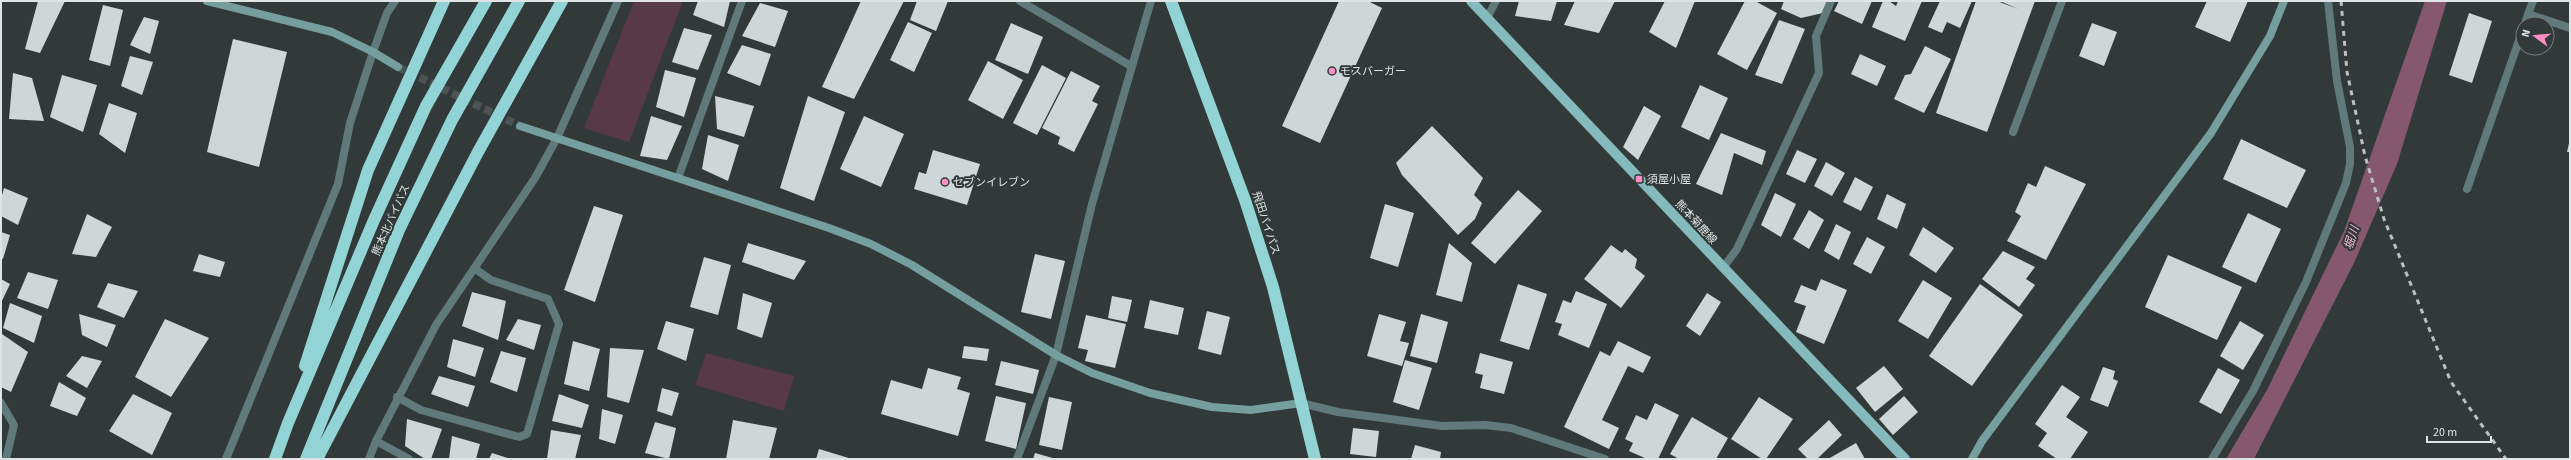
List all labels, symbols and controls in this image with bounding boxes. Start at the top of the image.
north arrow [2515,16,2555,56]
text: N [2518,28,2534,39]
place label: モスバーガー [1340,64,1406,79]
marker: モスバーガー [1327,66,1337,76]
place label: 須屋小屋 [1647,172,1691,187]
marker: 須屋小屋 [1634,174,1644,184]
place label: セブンイレブン [953,175,1030,190]
marker: セブンイレブン [940,177,950,187]
street label: 熊本北バイパス [369,182,413,258]
street label: 飛田バイパス [1249,189,1283,257]
street label: 熊本菊鹿線 [1672,197,1720,247]
water label: 堀川 [2340,222,2364,252]
scale bar [2427,418,2491,444]
text: 20 m [2433,424,2457,441]

